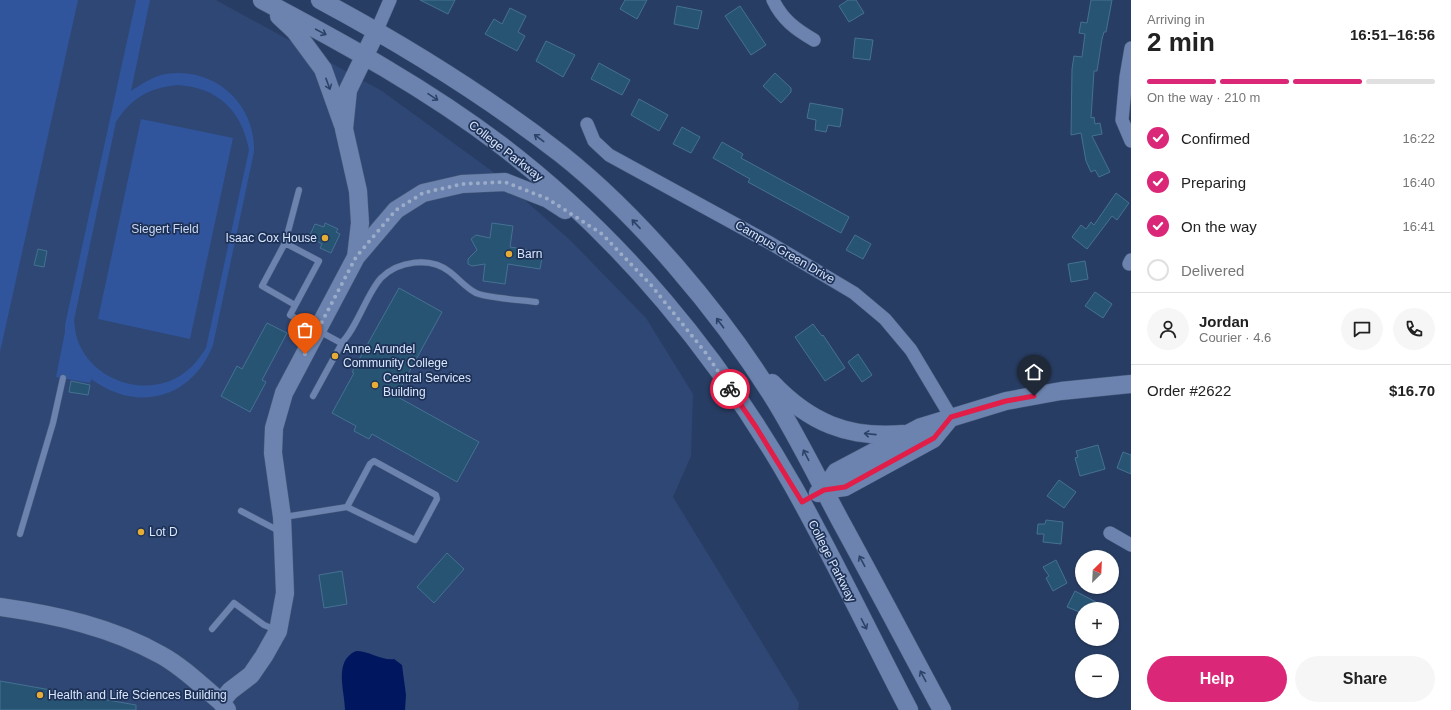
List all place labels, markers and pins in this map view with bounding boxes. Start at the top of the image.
place label: Isaac Cox House [226,231,317,245]
marker: Isaac Cox House [320,233,330,243]
place label: Barn [517,247,542,261]
marker: Barn [504,249,514,259]
pin [288,313,322,354]
place label: Anne Arundel Community College [343,342,448,370]
marker: Anne Arundel Community College [330,351,340,361]
pin [1017,355,1051,396]
place label: Central Services Building [383,371,471,399]
marker: Central Services Building [370,380,380,390]
place label: Lot D [149,525,178,539]
marker: Lot D [136,527,146,537]
place label: Health and Life Sciences Building [48,688,227,702]
marker: Health and Life Sciences Building [35,690,45,700]

